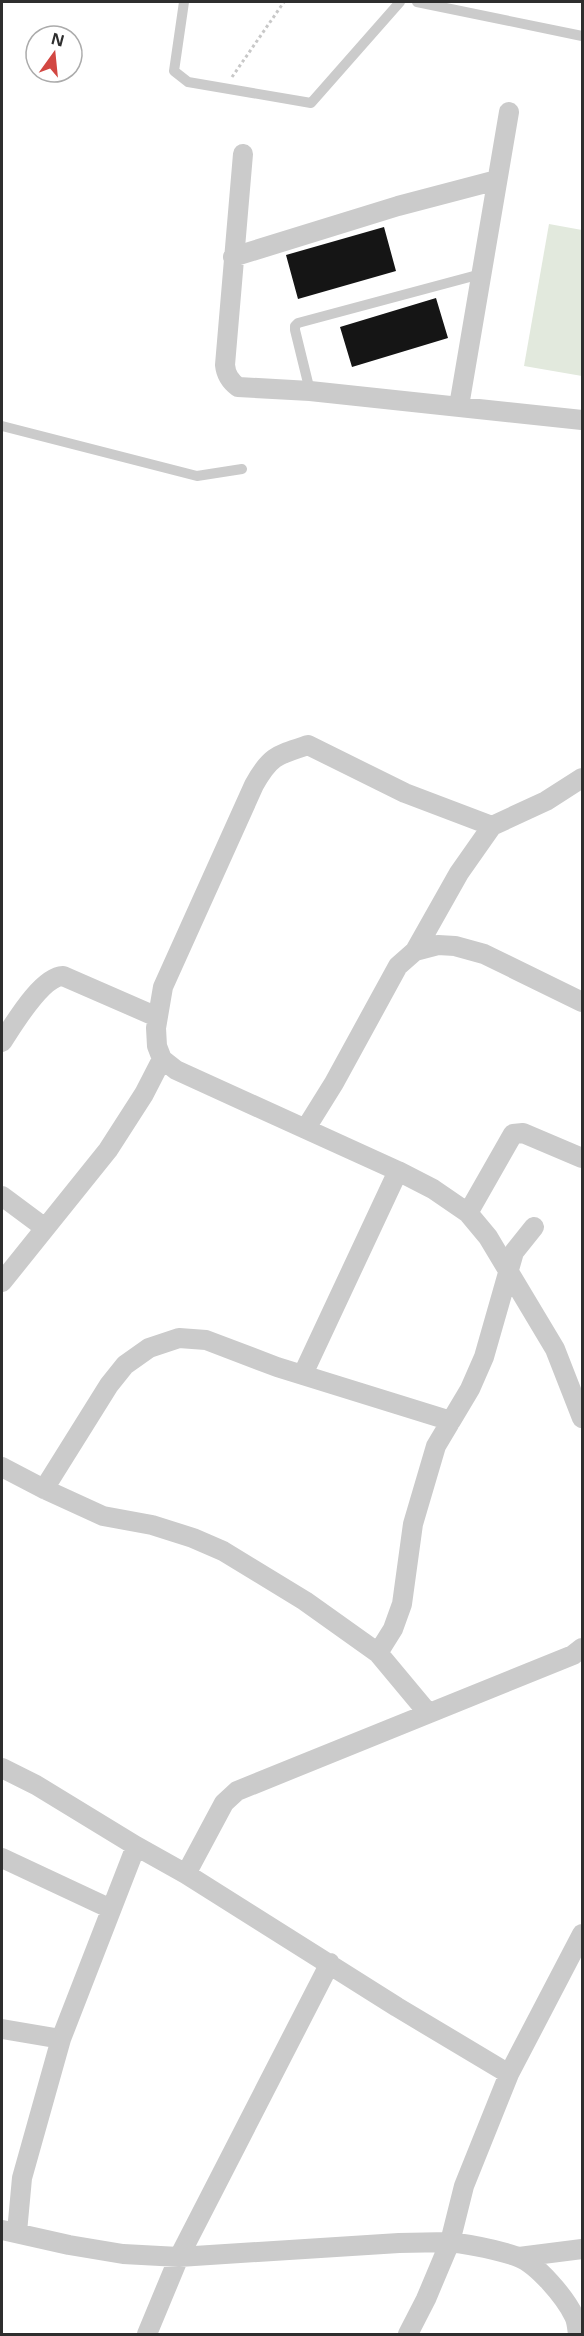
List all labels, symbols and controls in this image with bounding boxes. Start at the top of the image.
north arrow [24,24,84,84]
text: N [49,27,67,52]

